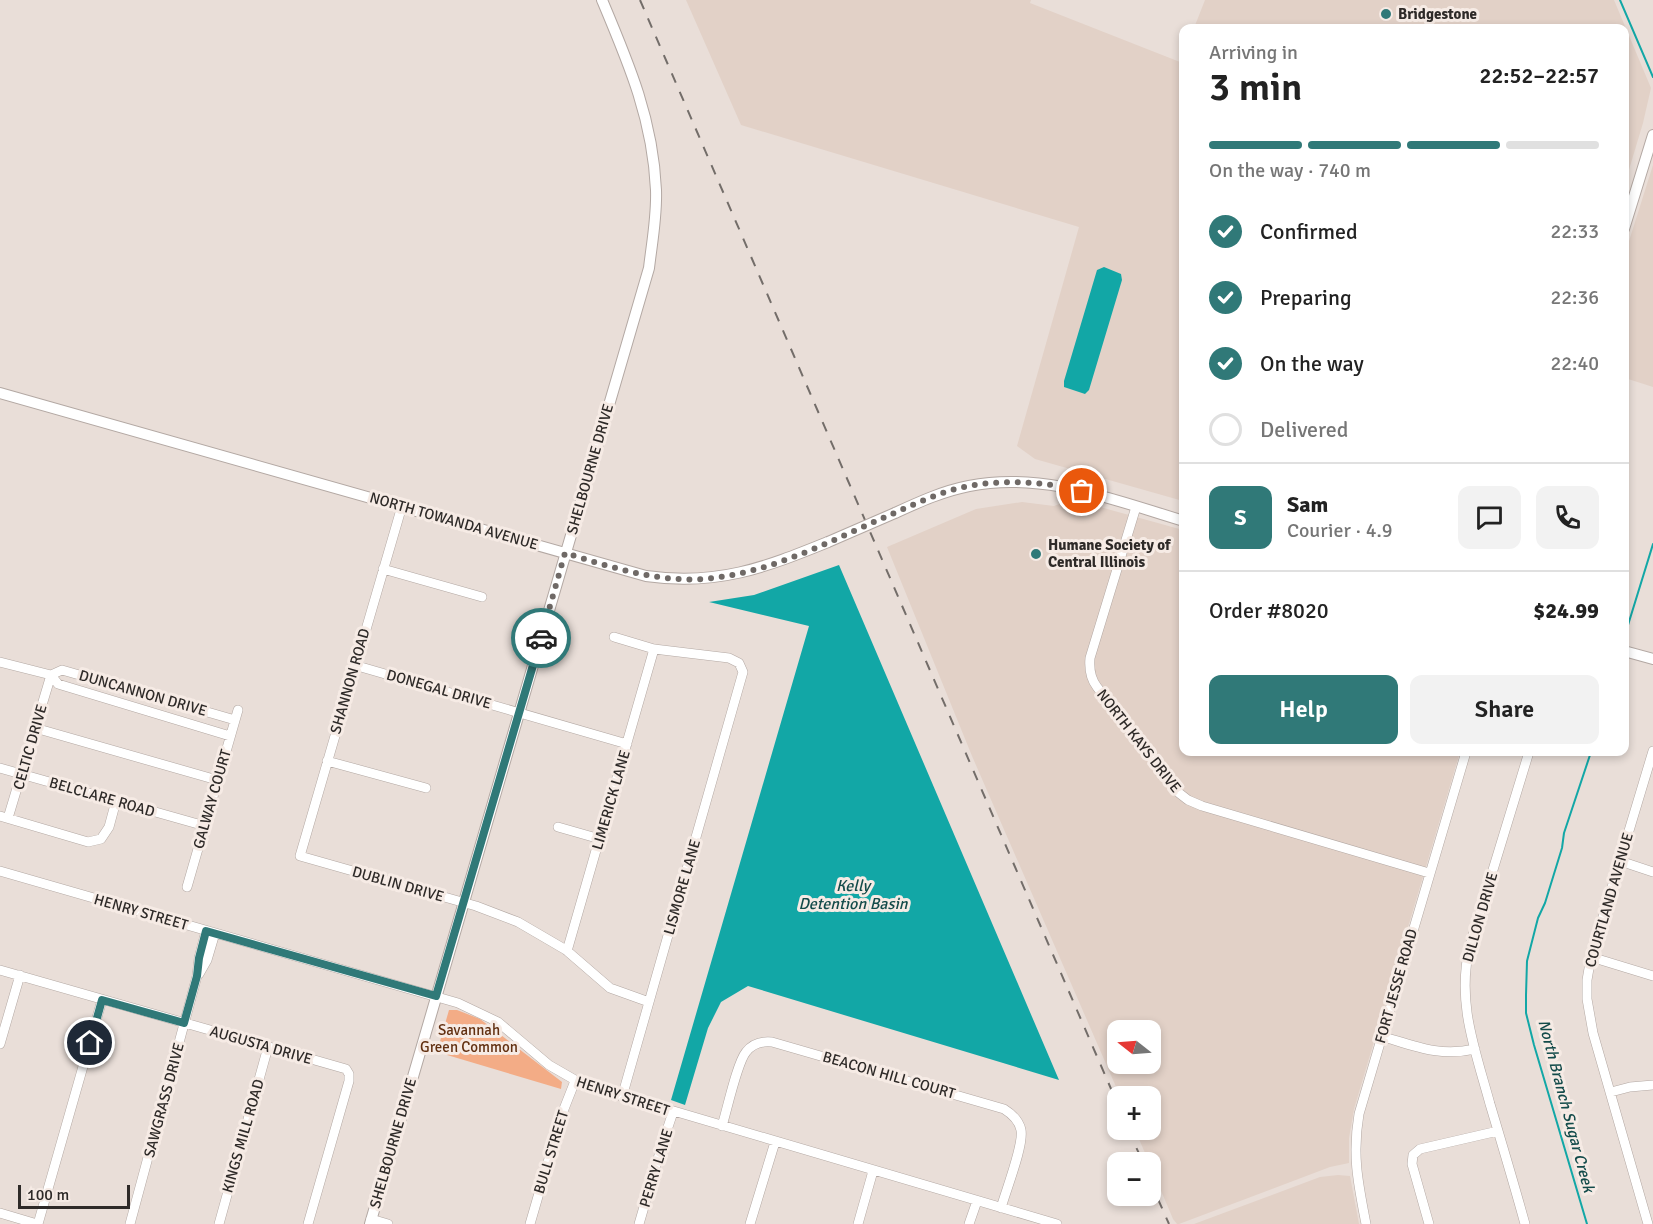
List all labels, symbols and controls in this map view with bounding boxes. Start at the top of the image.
place label: Bridgestone [1398,5,1477,23]
marker: Bridgestone [1379,7,1393,21]
text: Arriving in [1209,40,1298,65]
text: 22:52–22:57 [1480,62,1599,89]
text: 3 min [1209,63,1302,111]
text: On the way · 740 m [1209,158,1371,183]
icon: check [1209,215,1242,248]
text: Confirmed [1260,218,1358,245]
text: 22:33 [1550,219,1599,244]
icon: check [1209,281,1242,314]
text: Preparing [1260,284,1352,311]
text: 22:36 [1550,285,1599,310]
icon: check [1209,347,1242,380]
text: On the way [1260,350,1364,377]
text: 22:40 [1550,351,1599,376]
street label: SHELBOURNE DRIVE [563,402,617,536]
text: Delivered [1260,416,1348,443]
pin [1056,465,1107,516]
icon: bag [1065,474,1098,507]
button: chat [1458,486,1521,549]
button: phone [1536,486,1599,549]
street label: NORTH TOWANDA AVENUE [368,488,540,554]
text: Sam [1287,491,1328,518]
text: S [1234,504,1247,531]
text: Courier · 4.9 [1287,518,1393,543]
place label: Humane Society of Central Illinois [1048,536,1172,571]
marker: Humane Society of Central Illinois [1029,547,1043,561]
text: Order #8020 [1209,597,1329,624]
text: $24.99 [1533,597,1599,624]
courier [511,608,571,668]
icon: car [525,622,558,655]
street label: SHANNON ROAD [326,626,374,736]
street label: DONEGAL DRIVE [385,665,493,713]
street label: DUNCANNON DRIVE [77,666,209,720]
button: Help [1209,675,1398,744]
button: Share [1410,675,1599,744]
street label: NORTH KAYS DRIVE [1093,686,1185,796]
street label: CELTIC DRIVE [9,702,51,792]
street label: GALWAY COURT [189,747,235,851]
street label: LIMERICK LANE [588,748,634,852]
street label: BELCLARE ROAD [47,773,157,821]
street label: COURTLAND AVENUE [1581,831,1637,969]
street label: LISMORE LANE [660,837,704,937]
street label: DUBLIN DRIVE [350,862,446,906]
street label: DILLON DRIVE [1459,870,1501,964]
water label: Kelly Detention Basin [798,876,909,914]
street label: HENRY STREET [92,890,191,934]
street label: FORT JESSE ROAD [1371,927,1421,1045]
pin [64,1017,115,1068]
water label: North Branch Sugar Creek [1533,1017,1599,1196]
north arrow [1107,1020,1161,1074]
map controls [1107,1020,1161,1206]
park label: Savannah Green Common [420,1021,518,1056]
street label: AUGUSTA DRIVE [208,1022,314,1068]
icon: home [73,1026,106,1059]
street label: SAWGRASS DRIVE [140,1041,188,1159]
street label: BEACON HILL COURT [821,1047,958,1103]
street label: HENRY STREET [574,1072,672,1120]
street label: SHELBOURNE DRIVE [366,1076,420,1210]
street label: KINGS MILL ROAD [218,1077,268,1195]
button: + [1107,1086,1161,1140]
street label: BULL STREET [530,1107,572,1196]
street label: PERRY LANE [636,1127,676,1209]
button: − [1107,1152,1161,1206]
scale bar [18,1182,130,1210]
text: 100 m [27,1185,69,1205]

